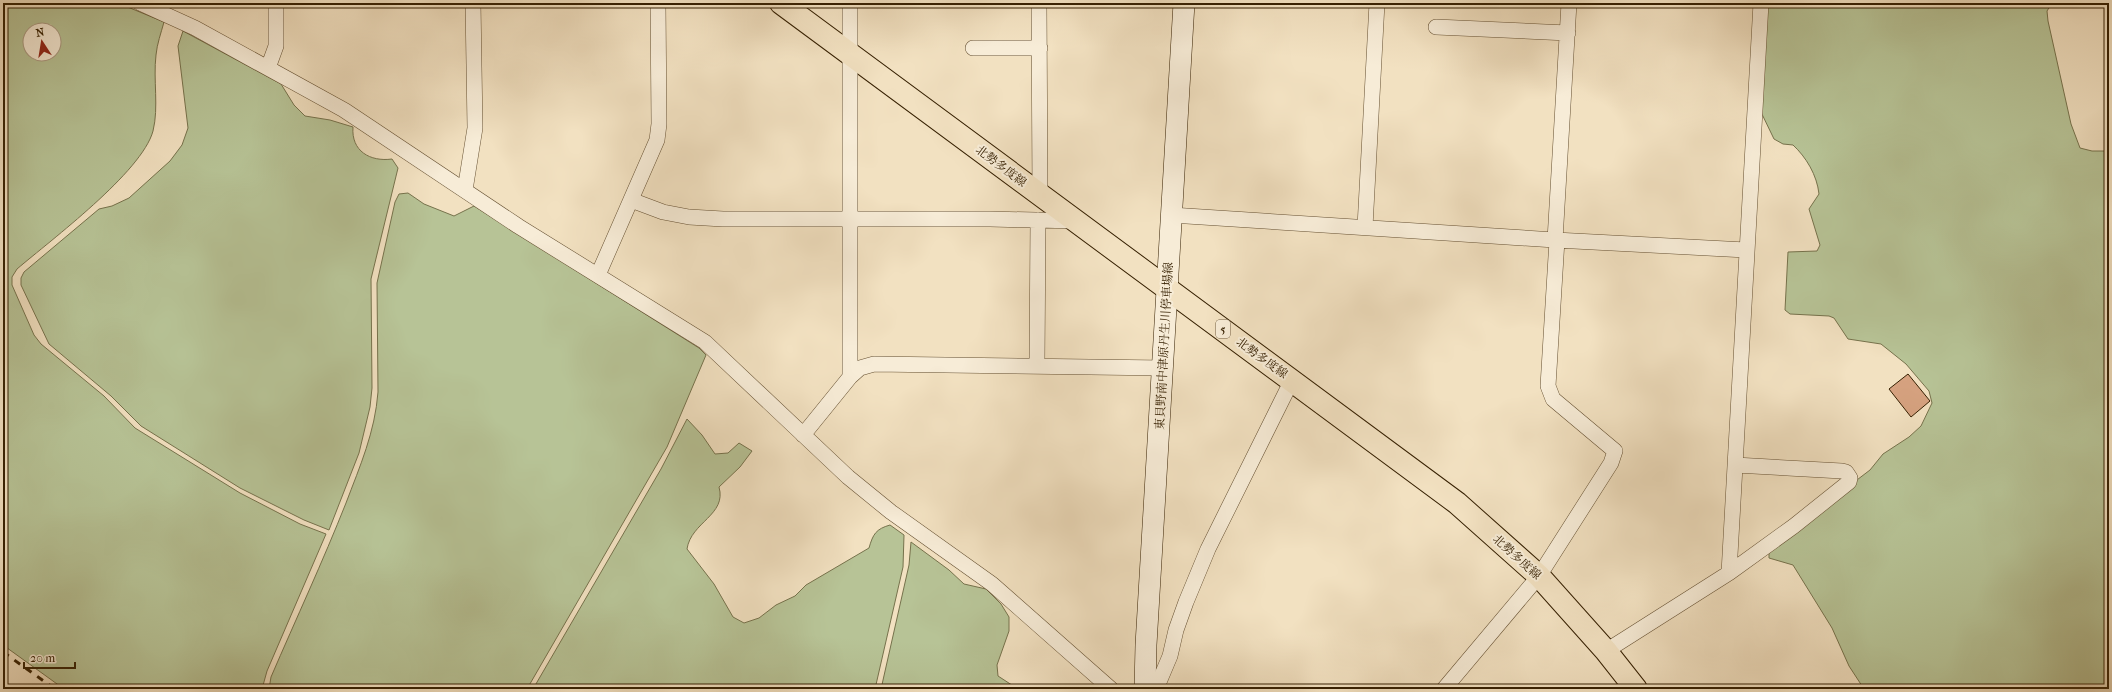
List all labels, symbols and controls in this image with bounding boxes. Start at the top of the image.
north arrow [22,22,62,62]
text: N [35,25,46,40]
street label: 北勢多度線 [973,142,1029,190]
street label: 東貝野南中津原丹生川停車場線 [1153,262,1175,430]
road number: 5 [1216,320,1230,338]
street label: 北勢多度線 [1234,335,1290,381]
street label: 北勢多度線 [1490,532,1544,582]
scale bar [24,644,75,670]
text: 20 m [30,651,55,665]

